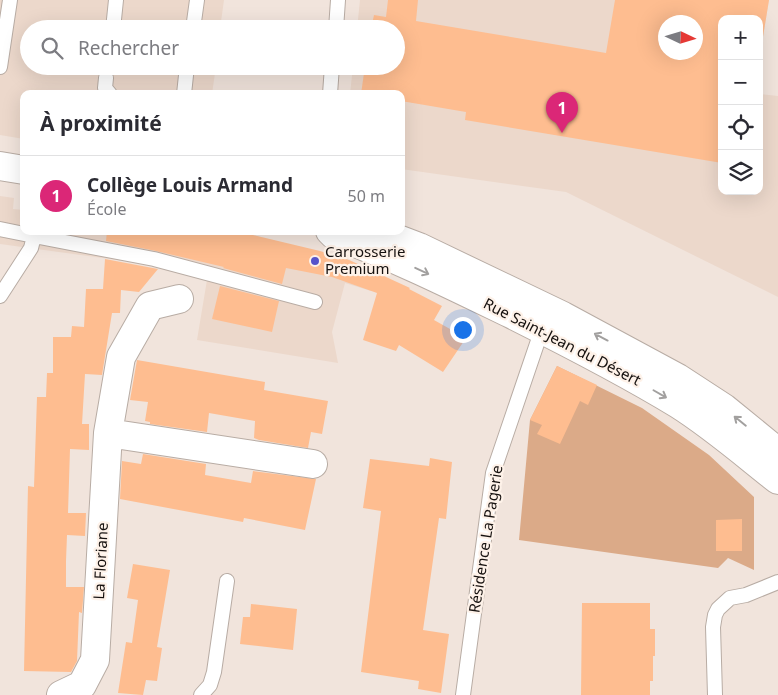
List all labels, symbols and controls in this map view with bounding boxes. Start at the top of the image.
north arrow [658,15,703,60]
map controls [718,15,763,195]
button: + [718,15,763,60]
search box [20,20,405,75]
icon: search [38,34,66,62]
text: Rechercher [78,35,179,61]
button: − [718,60,763,105]
pin: 1 [546,92,578,133]
button: locate [718,105,763,150]
text: À proximité [40,109,162,137]
button: layers [718,150,763,195]
text: Collège Louis Armand [87,172,293,198]
text: 1 [51,185,61,207]
text: 50 m [348,185,385,207]
text: École [87,198,126,220]
place label: Carrosserie Premium [325,241,405,278]
marker: Carrosserie Premium [309,255,321,267]
one-way arrow [414,267,429,276]
street label: Rue Saint-Jean du Désert [480,293,645,390]
your location [450,317,476,343]
one-way arrow [594,332,609,342]
one-way arrow [652,389,667,399]
one-way arrow [734,416,747,427]
street label: Résidence La Pagerie [463,464,507,614]
street label: La Floriane [88,522,112,600]

